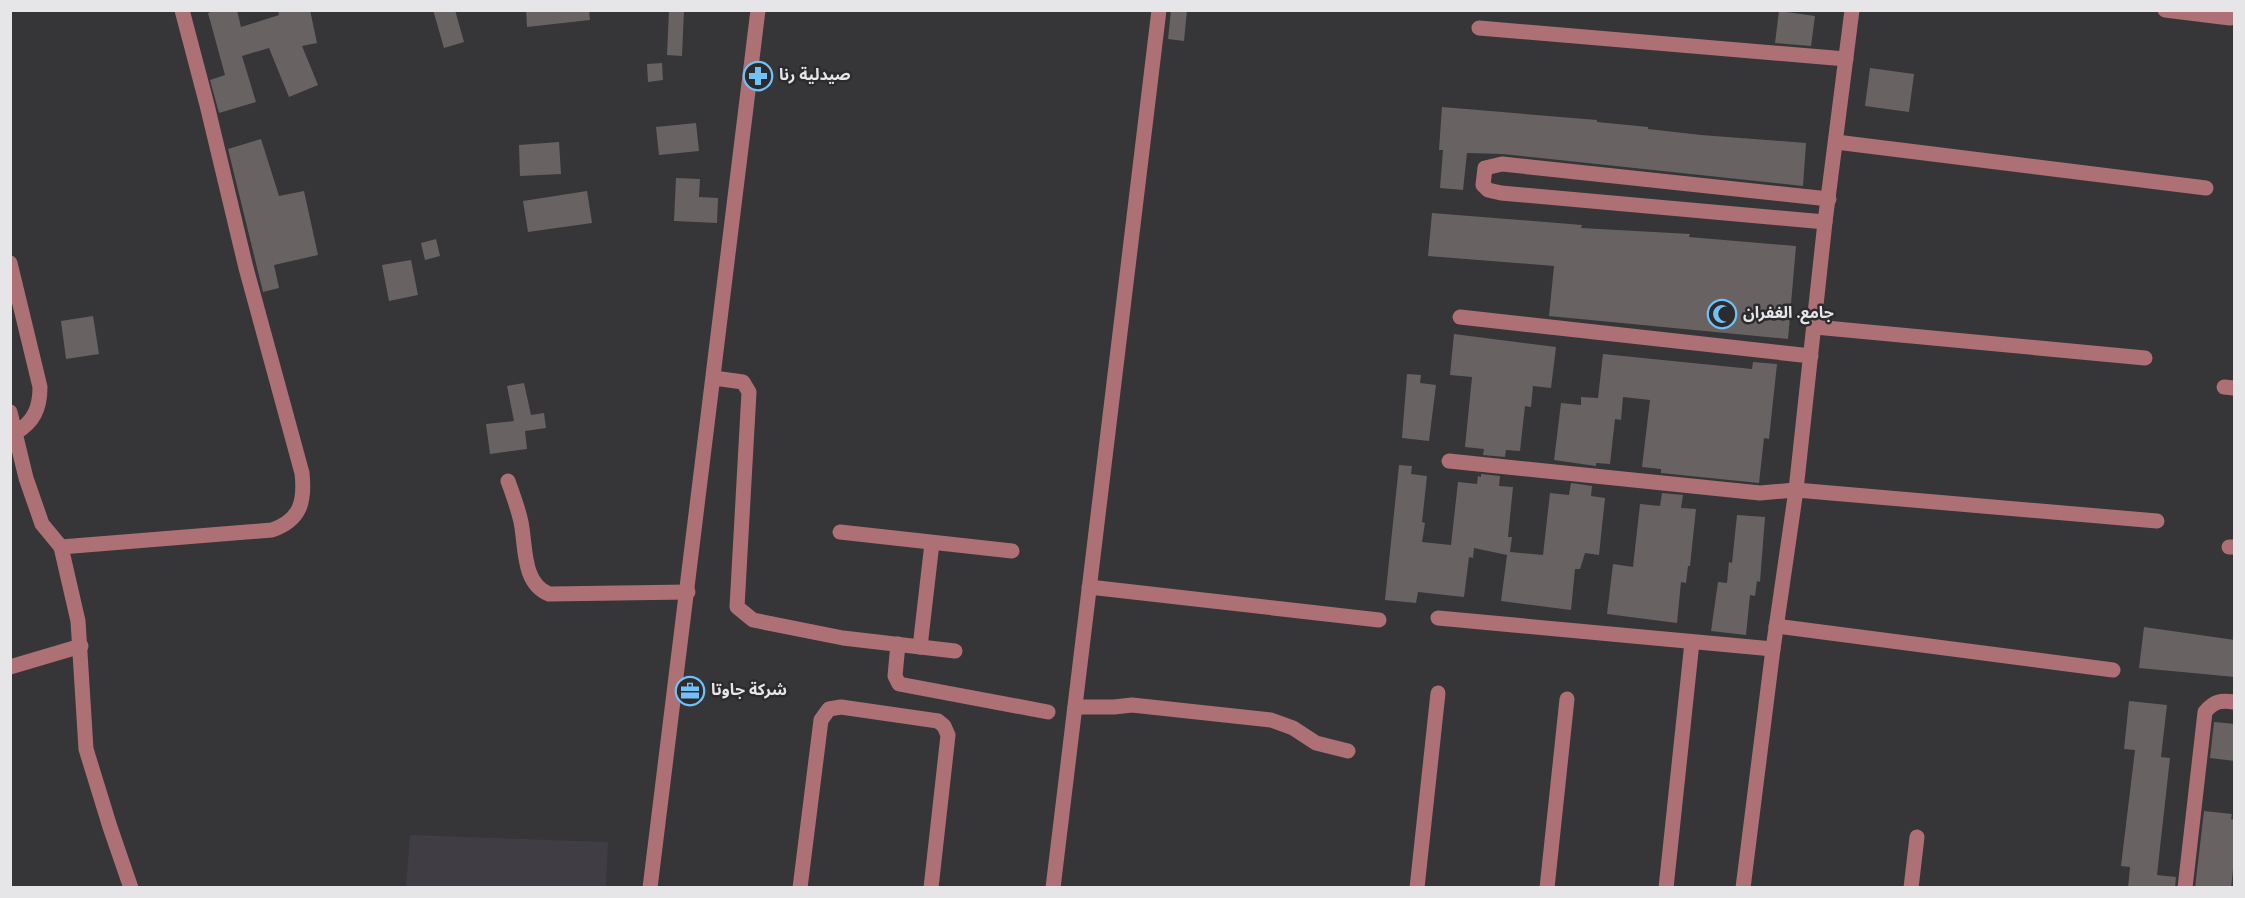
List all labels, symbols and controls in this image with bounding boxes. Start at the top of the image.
pharmacy icon: صيدلية رنا [742,60,774,92]
place label: صيدلية رنا [779,66,851,86]
mosque icon: جامع. الغفران [1706,298,1738,330]
place label: جامع. الغفران [1743,304,1834,325]
office icon: شركة جاوتا [674,675,706,707]
place label: شركة جاوتا [711,681,787,701]

